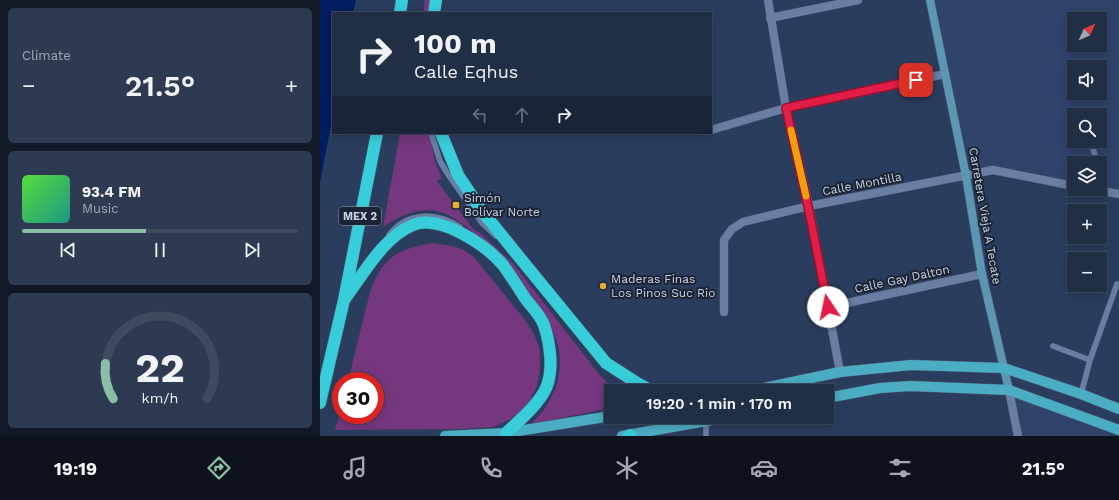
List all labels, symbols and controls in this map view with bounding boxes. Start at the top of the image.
north arrow [1067,12,1107,52]
map controls [1067,12,1107,292]
text: 100 m [414,27,497,60]
icon: right [348,28,400,80]
text: Climate [22,48,71,63]
button: sound [1067,60,1107,100]
text: Calle Eqhus [414,61,518,82]
pin [899,63,933,97]
text: 21.5° [125,68,195,103]
icon: arrive [905,69,927,91]
text: − [22,73,35,98]
text: + [285,73,298,98]
icon: left [469,104,491,126]
icon: ahead [511,104,533,126]
icon: right [553,104,575,126]
button: search [1067,108,1107,148]
street label: Carretera Vieja A Tecate [966,146,1004,286]
button: layers [1067,156,1107,196]
street label: Calle Montilla [821,169,903,199]
text: 93.4 FM [82,183,141,201]
place label: Simón Bolívar Norte [464,191,540,219]
marker: Simón Bolívar Norte [451,200,461,210]
text: Music [82,201,119,216]
button: + [1067,204,1107,244]
road number: MEX 2 [339,207,381,225]
icon: previous [57,239,79,261]
icon: pause [149,239,171,261]
icon: next [241,239,263,261]
button: − [1067,252,1107,292]
street label: Calle Gay Dalton [853,262,951,296]
place label: Maderas Finas Los Pinos Suc Rio [611,272,715,300]
marker: Maderas Finas Los Pinos Suc Rio [598,281,608,291]
position arrow [807,286,849,328]
text: 22 [135,342,185,391]
speed limit sign: 30 [332,372,384,424]
text: km/h [142,389,178,405]
text: 19:20 · 1 min · 170 m [646,395,792,413]
icon: directions [205,454,233,482]
icon: music [341,454,369,482]
icon: phone [477,454,505,482]
icon: climate [613,454,641,482]
icon: car [750,454,778,482]
icon: filters [886,454,914,482]
text: 19:19 [54,458,97,479]
text: 21.5° [1022,458,1065,479]

